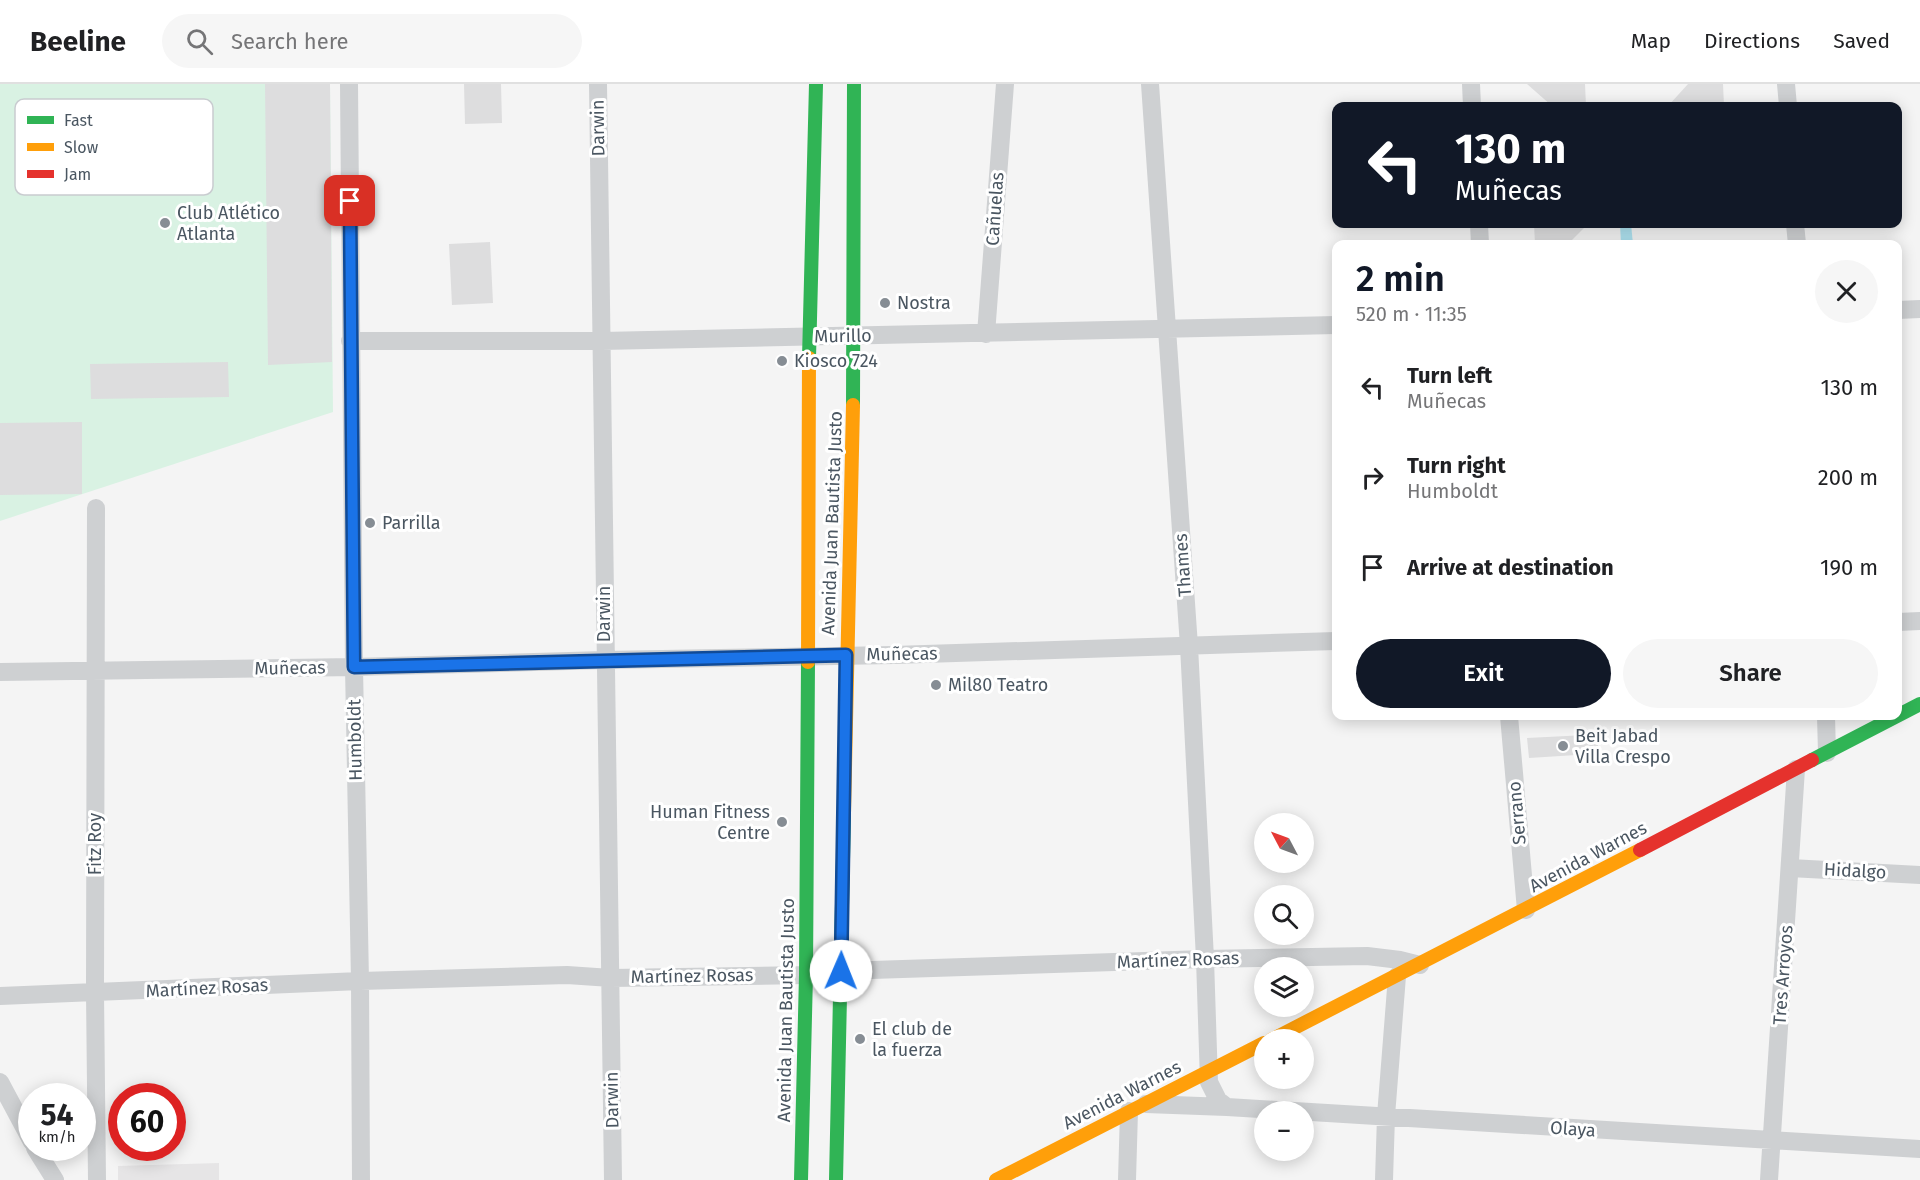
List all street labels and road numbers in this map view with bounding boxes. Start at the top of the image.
street label: Darwin [587,99,609,157]
street label: Cañuelas [981,171,1009,247]
street label: Murillo [814,325,872,347]
street label: Avenida Juan Bautista Justo [817,411,847,635]
street label: Thames [1170,533,1196,597]
street label: Darwin [593,586,615,642]
street label: Muñecas [866,642,938,666]
street label: Muñecas [254,656,326,680]
street label: Humboldt [343,698,367,781]
street label: Serrano [1503,780,1531,846]
street label: Fitz Roy [84,813,106,875]
street label: Avenida Warnes [1526,817,1650,897]
street label: Hidalgo [1823,858,1887,884]
street label: Avenida Juan Bautista Justo [773,898,799,1122]
street label: Tres Arroyos [1769,924,1797,1026]
street label: Martínez Rosas [1116,947,1240,973]
street label: Martínez Rosas [631,964,753,988]
street label: Martínez Rosas [145,974,269,1002]
street label: Avenida Warnes [1059,1056,1185,1134]
street label: Darwin [601,1071,623,1129]
street label: Olaya [1550,1116,1596,1142]

